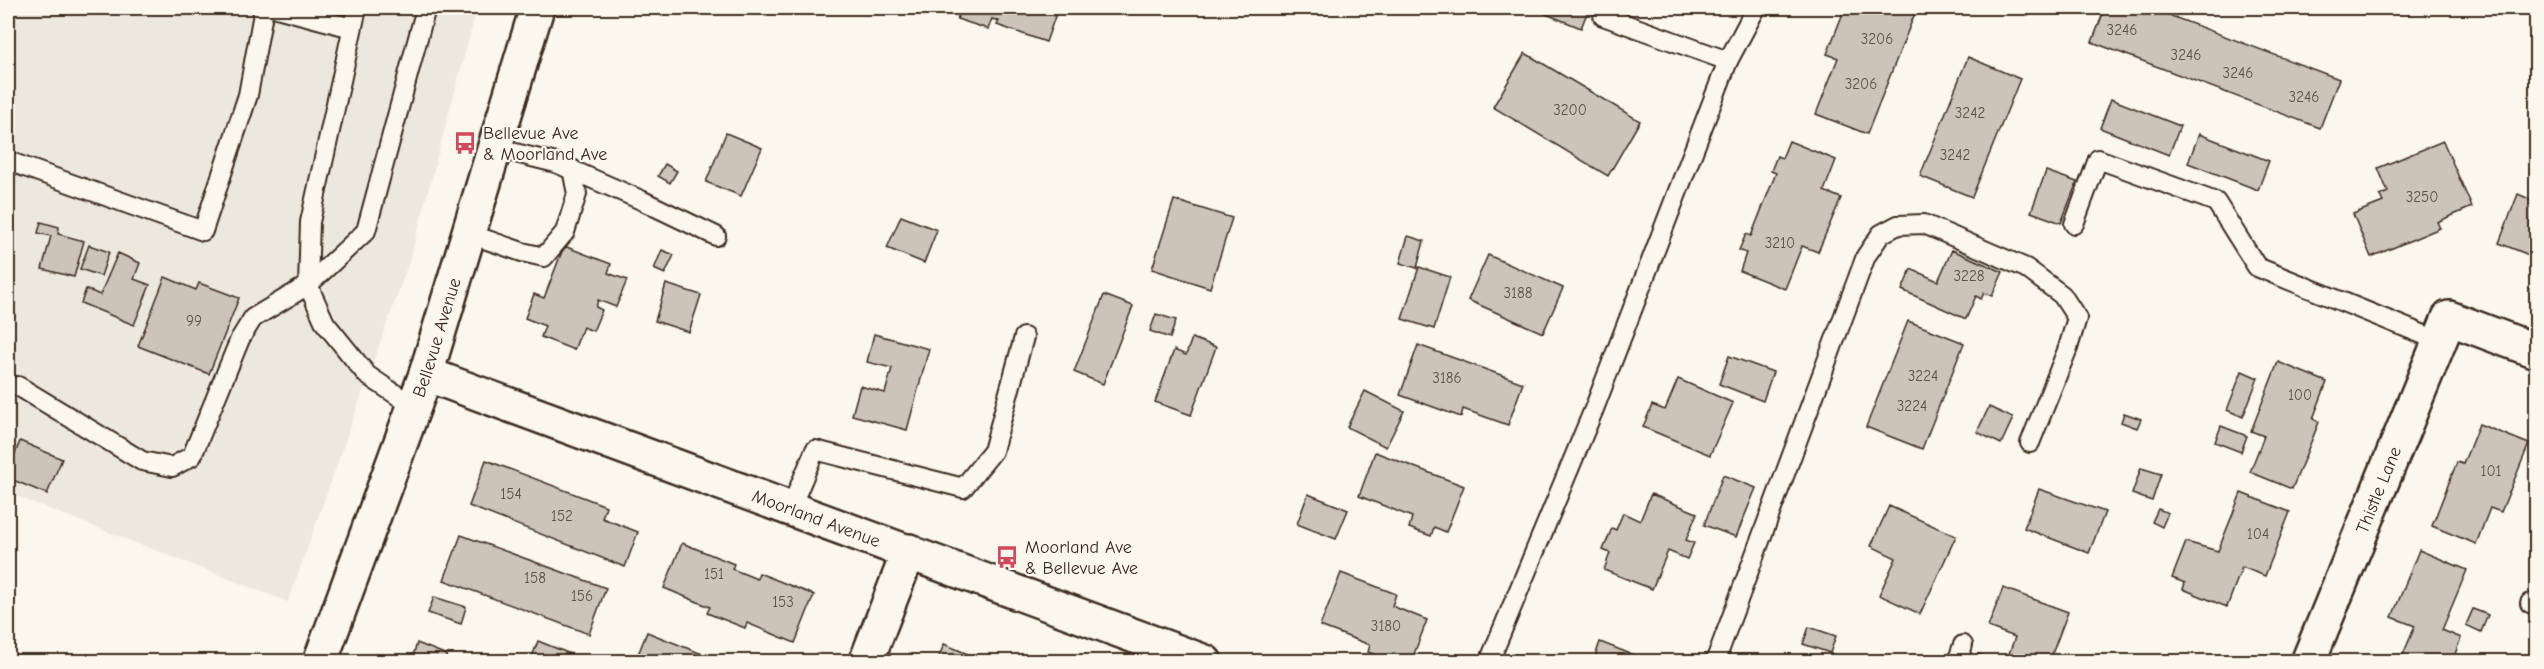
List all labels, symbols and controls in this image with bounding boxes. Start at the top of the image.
house number: 3246 [2107,21,2137,39]
house number: 3206 [1861,30,1893,48]
house number: 3246 [2171,46,2201,64]
house number: 3246 [2223,64,2253,82]
house number: 3206 [1845,75,1877,93]
house number: 3246 [2289,88,2319,106]
house number: 3200 [1553,101,1587,119]
house number: 3242 [1955,104,1985,122]
place label: Bellevue Ave & Moorland Ave [483,123,607,165]
bus stop icon: Bellevue Ave & Moorland Ave [452,130,478,156]
house number: 3242 [1940,146,1970,164]
house number: 3250 [2406,188,2438,206]
house number: 3210 [1765,234,1795,252]
house number: 3228 [1953,267,1985,285]
street label: Bellevue Avenue [408,275,465,400]
house number: 3188 [1504,284,1532,302]
house number: 99 [186,312,202,330]
house number: 3224 [1908,367,1938,385]
house number: 3186 [1432,369,1462,387]
house number: 100 [2288,386,2312,404]
house number: 3224 [1897,397,1927,415]
street label: Thistle Lane [2351,443,2406,536]
house number: 101 [2480,462,2502,480]
house number: 154 [500,485,522,503]
street label: Moorland Avenue [749,485,883,552]
house number: 152 [551,507,573,525]
house number: 104 [2247,525,2269,543]
place label: Moorland Ave & Bellevue Ave [1025,537,1138,579]
bus stop icon: Moorland Ave & Bellevue Ave [994,544,1020,570]
house number: 151 [704,565,724,583]
house number: 158 [524,569,546,587]
house number: 156 [571,587,593,605]
house number: 153 [772,593,794,611]
house number: 3180 [1371,617,1401,635]

